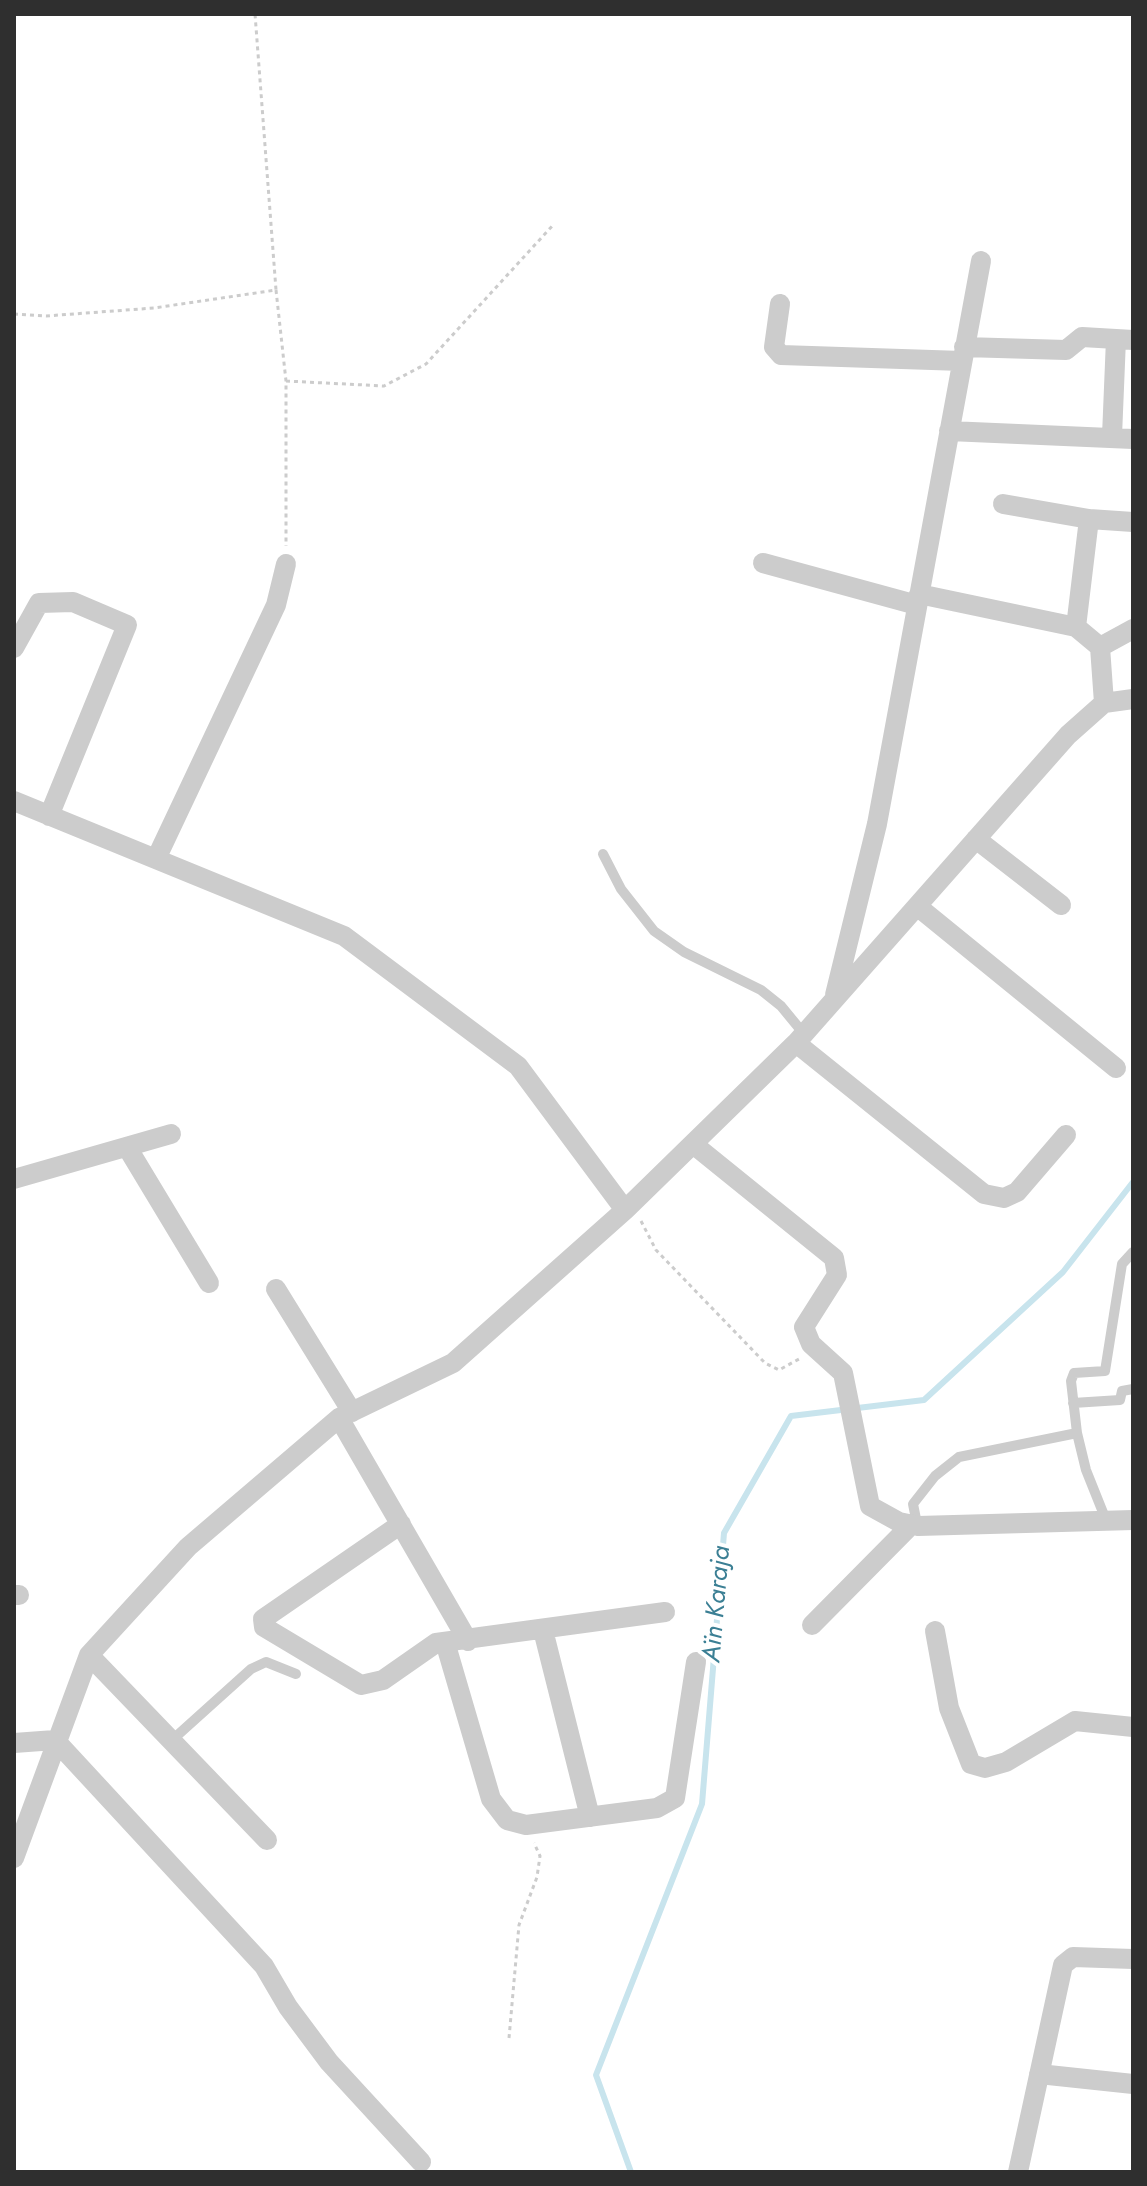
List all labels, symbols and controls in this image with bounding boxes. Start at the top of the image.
water label: Aïn Karaja [697,1545,739,1663]

